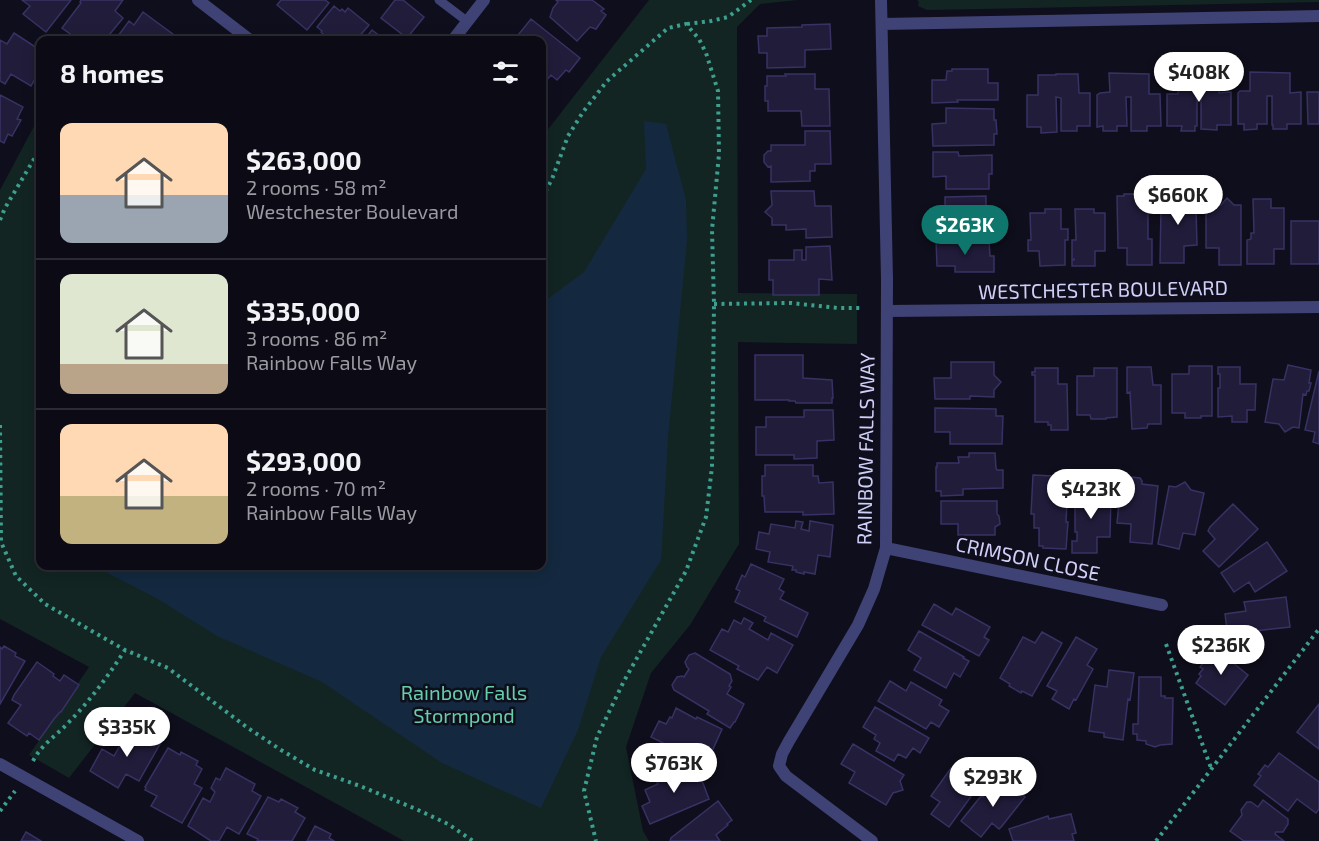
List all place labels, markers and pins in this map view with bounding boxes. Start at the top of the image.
pin: $408K [1157,52,1241,103]
pin: $660K [1136,175,1220,226]
pin: $263K [923,205,1007,256]
pin: $423K [1049,469,1133,520]
pin: $236K [1179,625,1263,676]
pin: $335K [85,707,169,758]
pin: $763K [632,743,716,794]
pin: $293K [951,757,1035,808]

